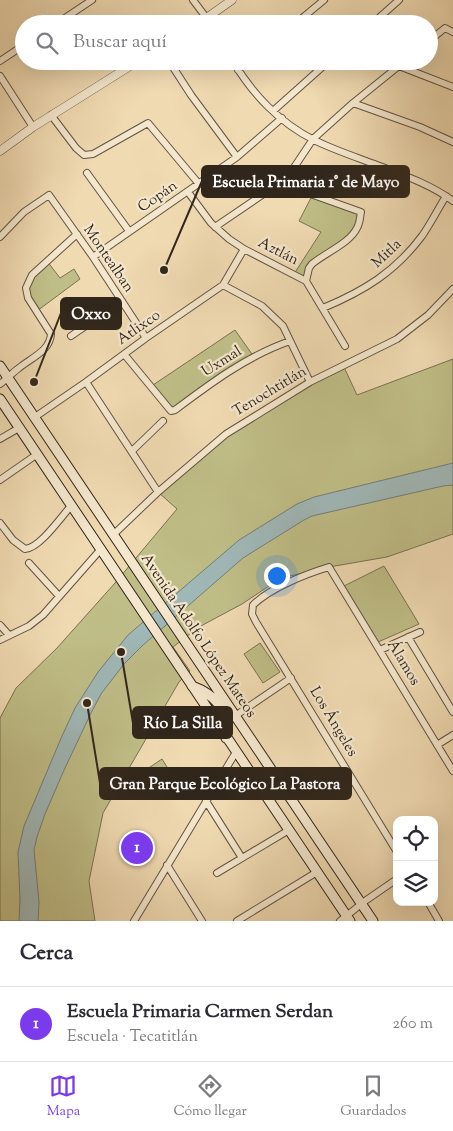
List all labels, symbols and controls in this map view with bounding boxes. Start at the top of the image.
search box [15,15,438,70]
icon: search [33,29,61,57]
text: Buscar aquí [73,29,167,56]
callout: Escuela Primaria 1° de Mayo [202,166,409,197]
text: Escuela Primaria 1° de Mayo [212,172,400,195]
street label: Copán [134,176,182,218]
street label: Montealban [78,221,139,297]
street label: Aztlán [254,233,302,271]
street label: Mitla [367,235,407,273]
callout: Oxxo [61,298,121,329]
text: Oxxo [71,304,111,327]
street label: Atlixco [113,305,165,351]
street label: Uxmal [198,341,246,383]
street label: Tenochtitlán [229,362,311,422]
street label: Avenida Adolfo López Mateos [135,550,261,722]
your location [264,563,290,589]
street label: Álamos [381,636,426,690]
street label: Los Ángeles [304,683,363,761]
callout: Río La Silla [133,707,232,738]
text: Río La Silla [144,713,223,736]
callout: Gran Parque Ecológico La Pastora [100,768,351,799]
text: Gran Parque Ecológico La Pastora [110,774,341,797]
map controls [393,816,438,906]
button: locate [393,816,438,861]
pin: 1 [121,829,153,867]
button: layers [393,861,438,906]
text: Cerca [20,939,73,969]
text: Escuela Primaria Carmen Serdan [67,999,333,1026]
text: 1 [33,1013,39,1036]
text: 260 m [392,1013,433,1036]
text: Escuela · Tecatitlán [67,1026,198,1049]
tab: Mapa [47,1072,80,1122]
tab: Cómo llegar [174,1072,247,1122]
tab: Guardados [340,1072,406,1122]

